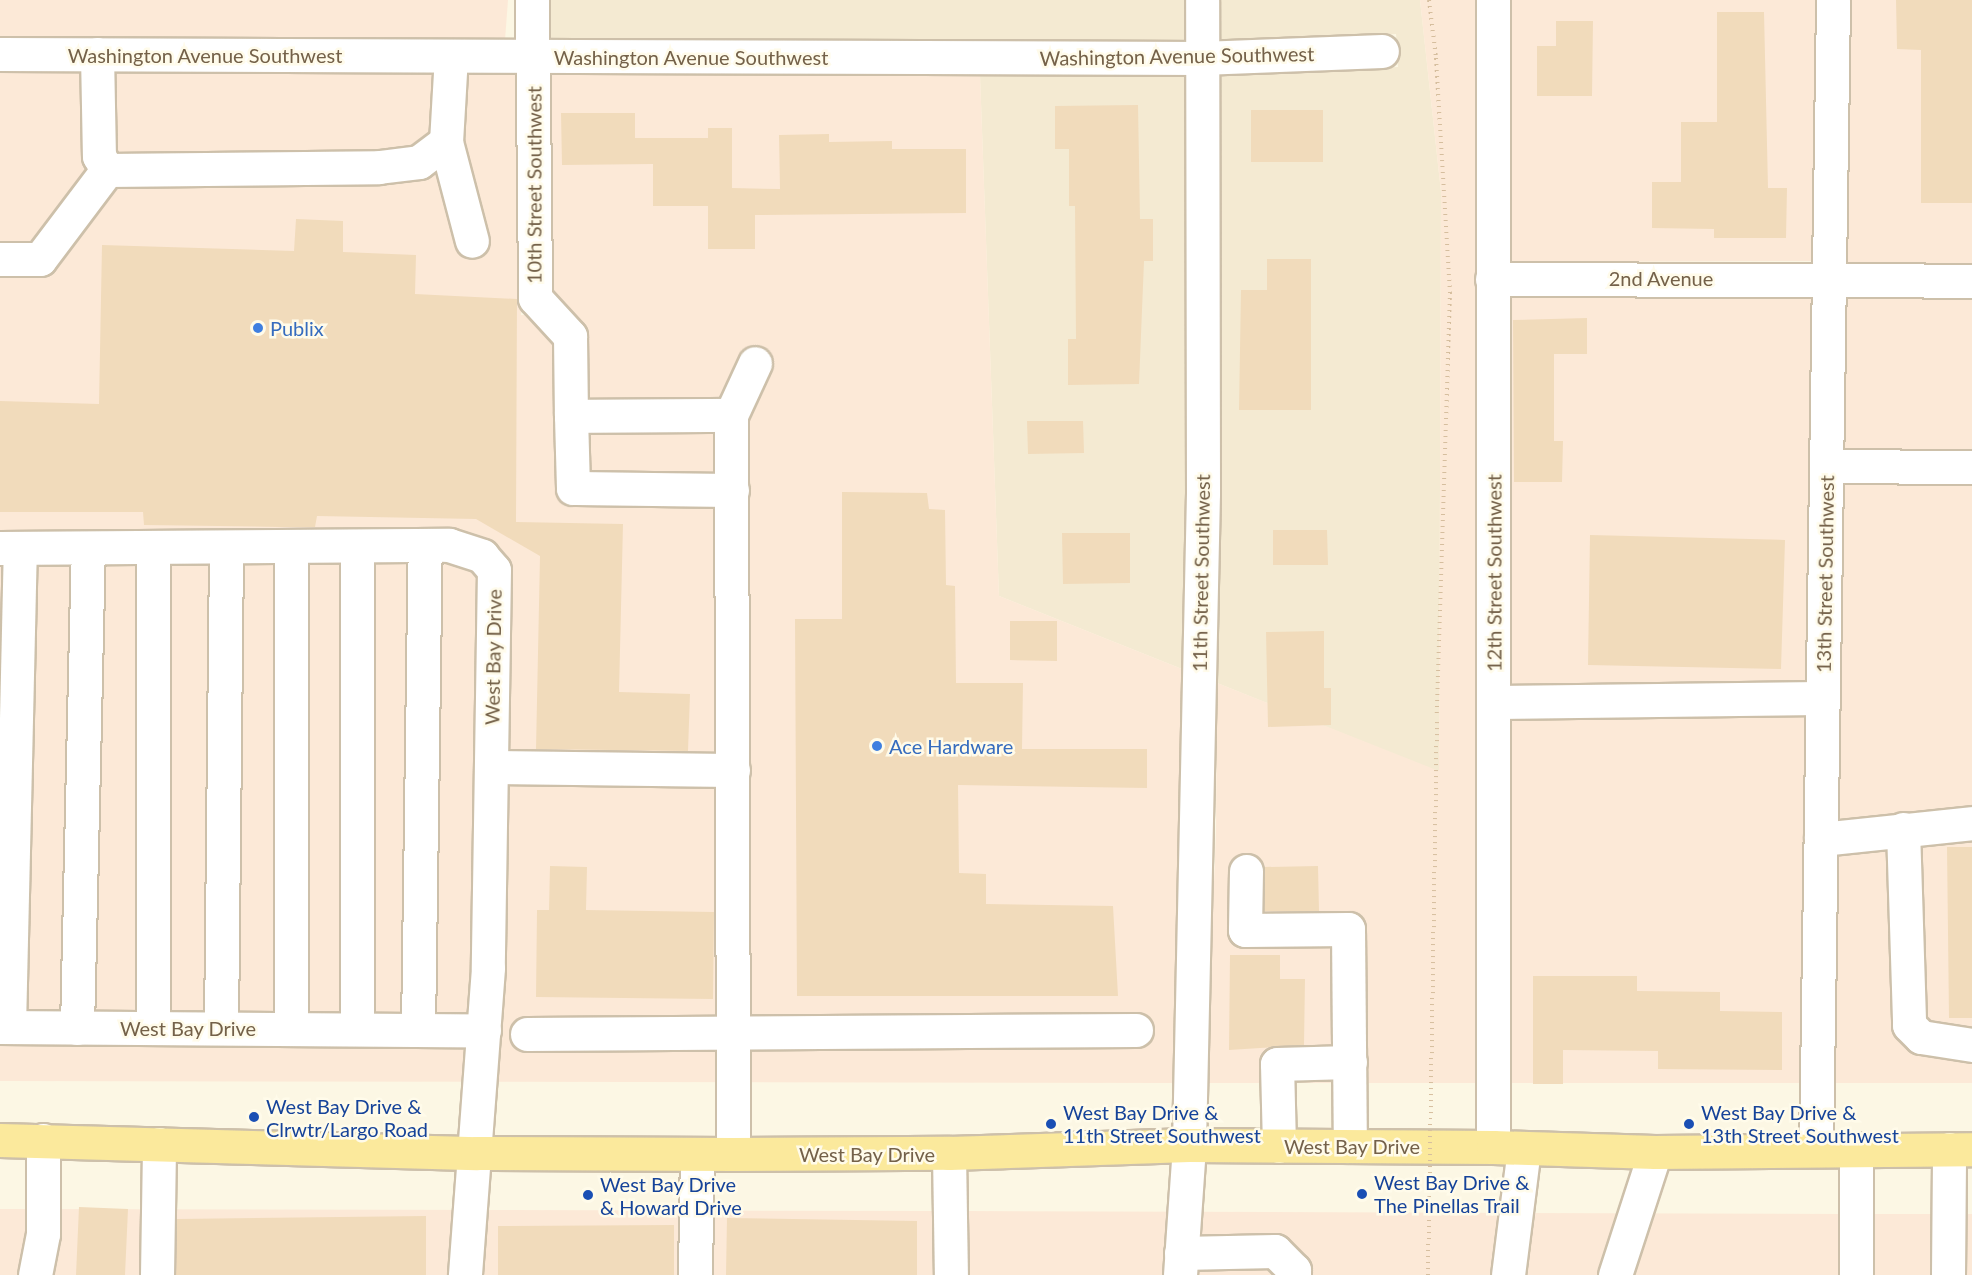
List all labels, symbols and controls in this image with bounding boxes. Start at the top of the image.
street label: Washington Avenue Southwest [1039,42,1315,70]
street label: Washington Avenue Southwest [67,43,343,67]
street label: Washington Avenue Southwest [553,45,829,69]
street label: 10th Street Southwest [522,86,546,284]
street label: 2nd Avenue [1608,266,1714,290]
place label: Publix [270,316,324,340]
marker: Publix [251,321,265,335]
street label: 11th Street Southwest [1187,474,1215,672]
street label: 12th Street Southwest [1482,474,1506,672]
street label: 13th Street Southwest [1811,475,1839,673]
street label: West Bay Drive [480,588,506,726]
place label: Ace Hardware [889,734,1013,758]
marker: Ace Hardware [870,739,884,753]
street label: West Bay Drive [120,1016,256,1040]
place label: West Bay Drive & Clrwtr/Largo Road [266,1094,428,1141]
place label: West Bay Drive & 11th Street Southwest [1063,1100,1261,1147]
place label: West Bay Drive & 13th Street Southwest [1701,1100,1899,1147]
marker: West Bay Drive & Clrwtr/Largo Road [247,1110,261,1124]
marker: West Bay Drive & 11th Street Southwest [1044,1117,1058,1131]
marker: West Bay Drive & 13th Street Southwest [1682,1117,1696,1131]
street label: West Bay Drive [1284,1134,1420,1158]
street label: West Bay Drive [799,1142,935,1166]
place label: West Bay Drive & The Pinellas Trail [1374,1170,1530,1217]
place label: West Bay Drive & Howard Drive [600,1172,742,1219]
marker: West Bay Drive & The Pinellas Trail [1355,1187,1369,1201]
marker: West Bay Drive & Howard Drive [581,1188,595,1202]

